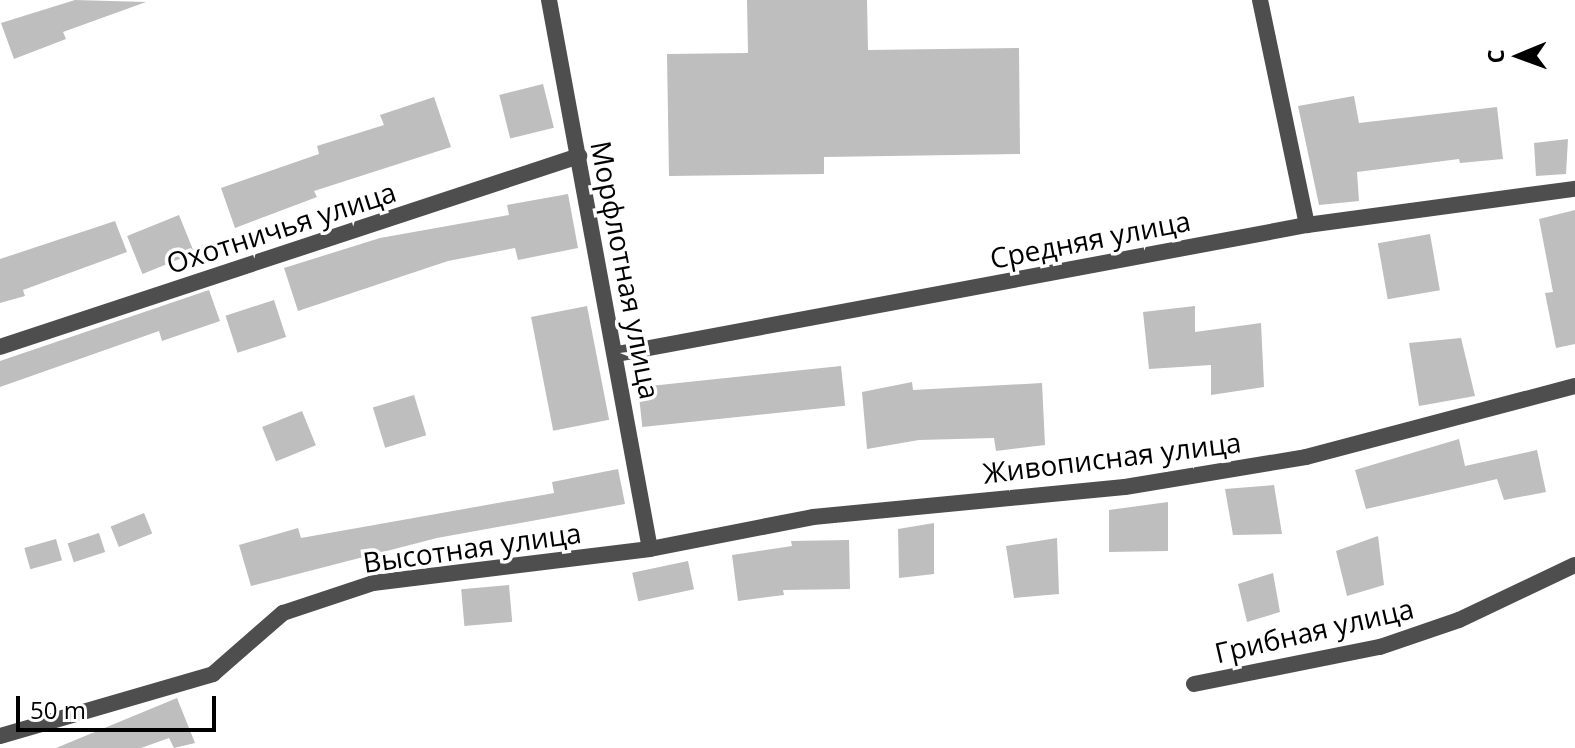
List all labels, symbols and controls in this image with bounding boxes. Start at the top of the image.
north arrow [1479,16,1559,96]
text: С [1480,49,1510,64]
street label: Морфлотная улица [584,138,668,402]
street label: Охотничья улица [162,174,400,280]
street label: Средняя улица [987,203,1193,275]
street label: Живописная улица [981,424,1243,490]
street label: Высотная улица [361,515,583,579]
street label: Грибная улица [1211,591,1417,669]
scale bar [20,680,220,730]
text: 50 m [30,693,86,726]

